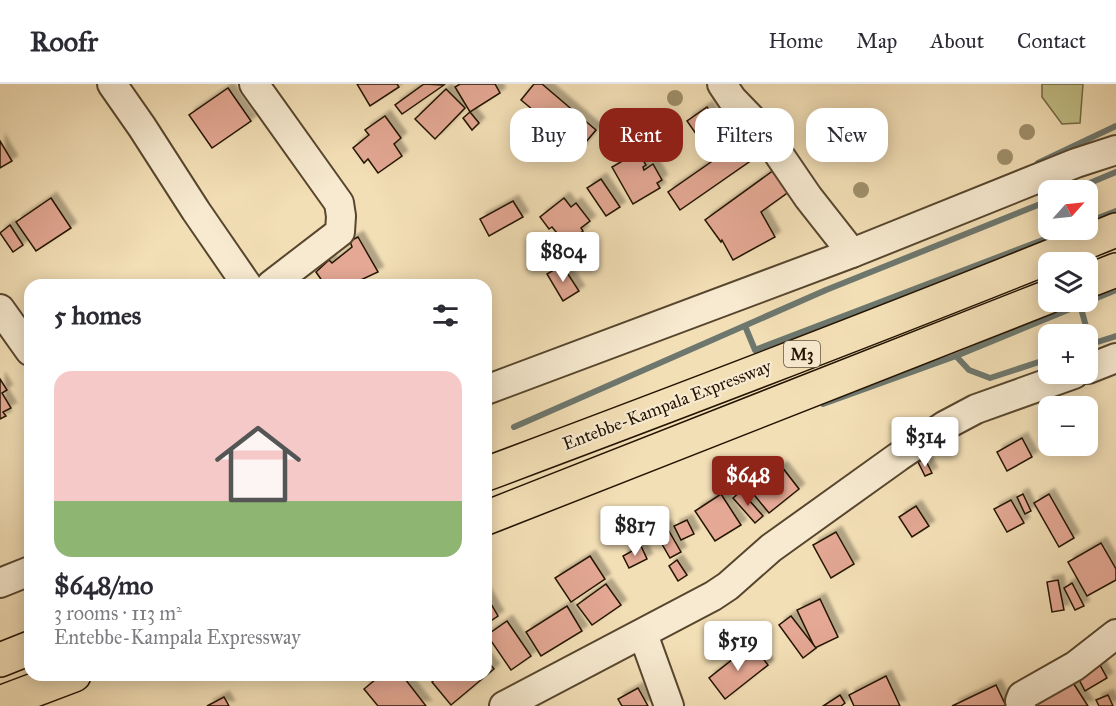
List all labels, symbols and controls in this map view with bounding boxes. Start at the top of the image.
text: Roofr [30,24,98,59]
text: Home [768,28,823,54]
text: Map [856,28,897,54]
text: About [930,28,984,54]
text: Contact [1017,28,1086,54]
chip: Buy [510,108,587,162]
chip: Rent [599,108,683,162]
chip: Filters [695,108,794,162]
chip: New [806,108,888,162]
north arrow [1038,180,1098,240]
map controls [1038,180,1098,456]
pin: $804 [527,232,599,283]
text: $804 [540,239,586,263]
button: layers [1038,252,1098,312]
text: 5 homes [54,299,141,331]
icon: filters [429,299,462,332]
button: + [1038,324,1098,384]
road number: M3 [784,341,820,367]
street label: Entebbe-Kampala Expressway [559,355,775,455]
button: − [1038,396,1098,456]
icon: home [204,410,312,518]
pin: $314 [889,417,961,468]
text: $314 [905,424,945,448]
pin: $648 [712,456,784,507]
text: $648 [726,463,770,487]
pin: $817 [599,506,671,557]
text: $817 [614,513,656,537]
text: $648/mo [54,569,153,601]
text: 3 rooms · 113 m² [54,601,182,625]
pin: $519 [702,621,774,672]
text: Entebbe-Kampala Expressway [54,625,301,649]
text: $519 [718,628,758,652]

